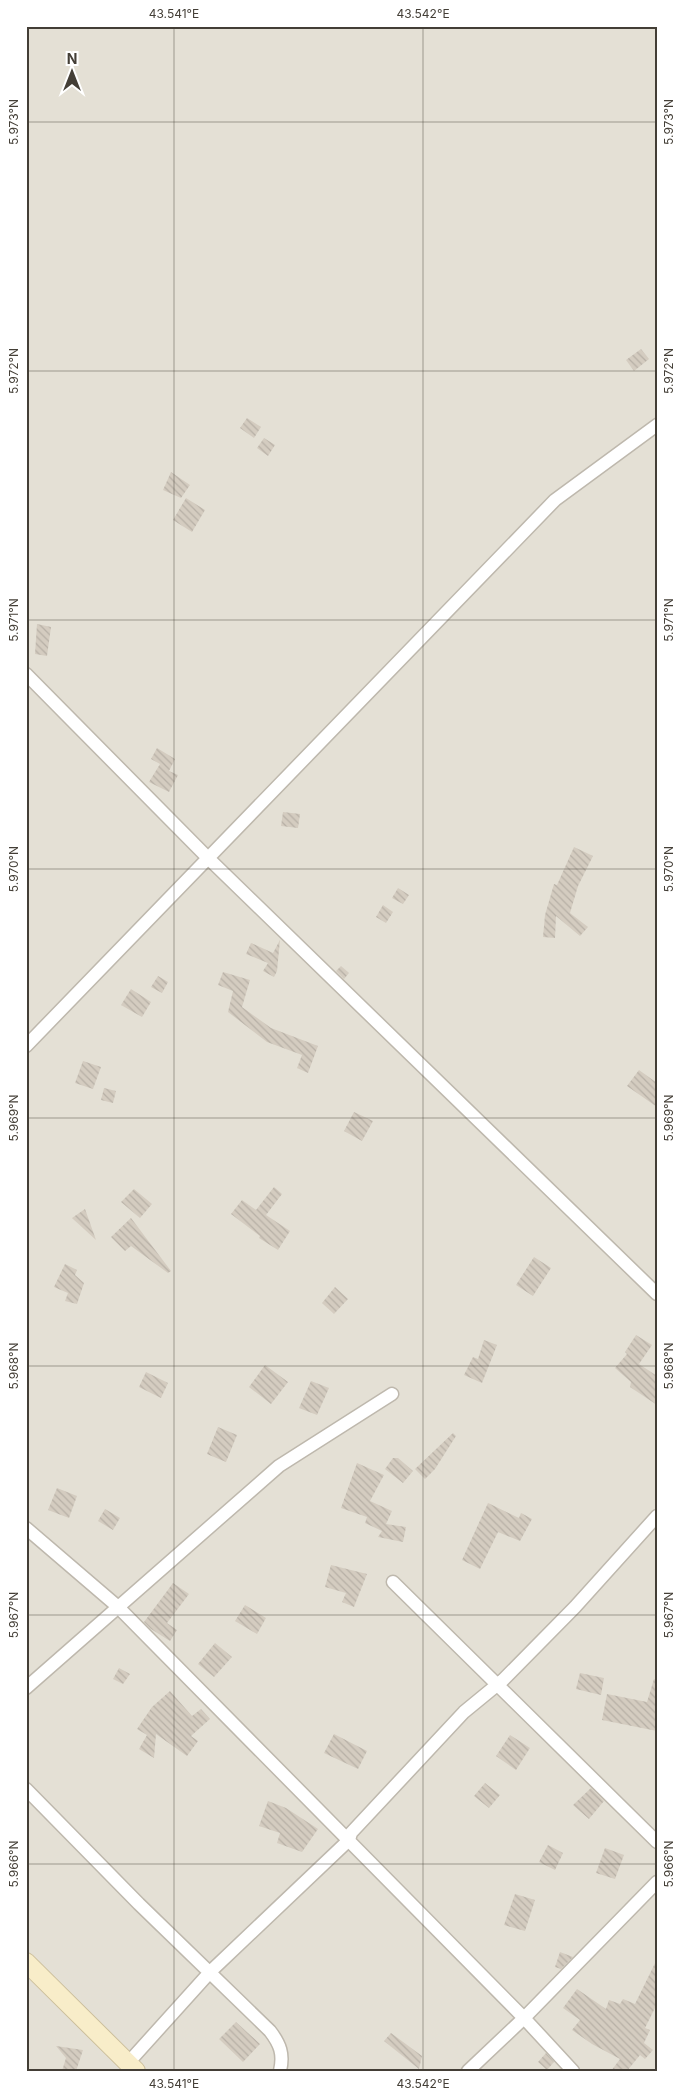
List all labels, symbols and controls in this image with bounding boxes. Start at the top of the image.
text: 43.541°E [149,6,199,21]
text: 43.542°E [396,6,450,21]
north arrow [48,48,98,98]
text: N [67,50,77,67]
text: 5.973°N [6,99,21,145]
text: 5.973°N [661,99,676,145]
text: 5.972°N [6,348,21,394]
text: 5.972°N [661,348,676,394]
text: 5.971°N [6,598,21,642]
text: 5.971°N [661,598,676,642]
text: 5.970°N [6,846,21,892]
text: 5.970°N [661,846,676,892]
text: 5.969°N [6,1094,21,1142]
text: 5.969°N [661,1094,676,1142]
text: 5.968°N [6,1343,21,1390]
text: 5.968°N [661,1343,676,1390]
text: 5.967°N [6,1592,21,1638]
text: 5.967°N [661,1592,676,1638]
text: 5.966°N [6,1840,21,1888]
text: 5.966°N [661,1840,676,1888]
text: 43.541°E [149,2076,199,2091]
text: 43.542°E [396,2076,450,2091]

